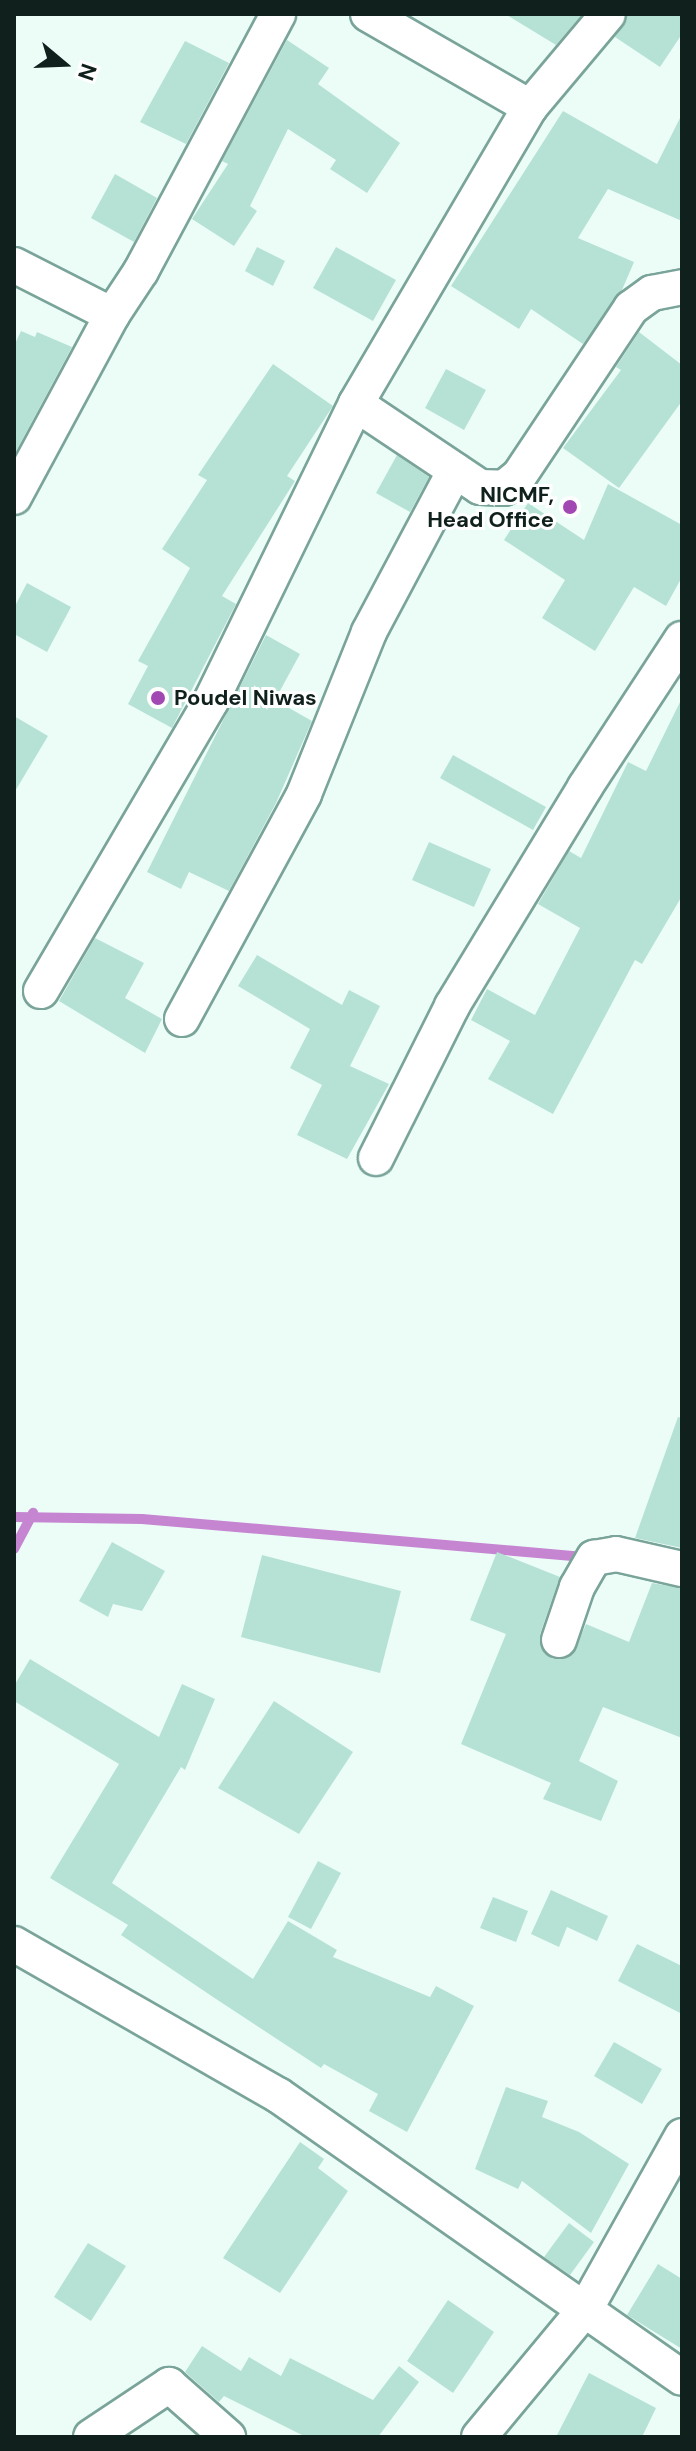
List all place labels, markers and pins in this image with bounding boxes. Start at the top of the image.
place label: NICMF, Head Office [427,481,554,532]
marker: NICMF, Head Office [561,498,579,516]
place label: Poudel Niwas [174,685,317,711]
marker: Poudel Niwas [149,689,167,707]

